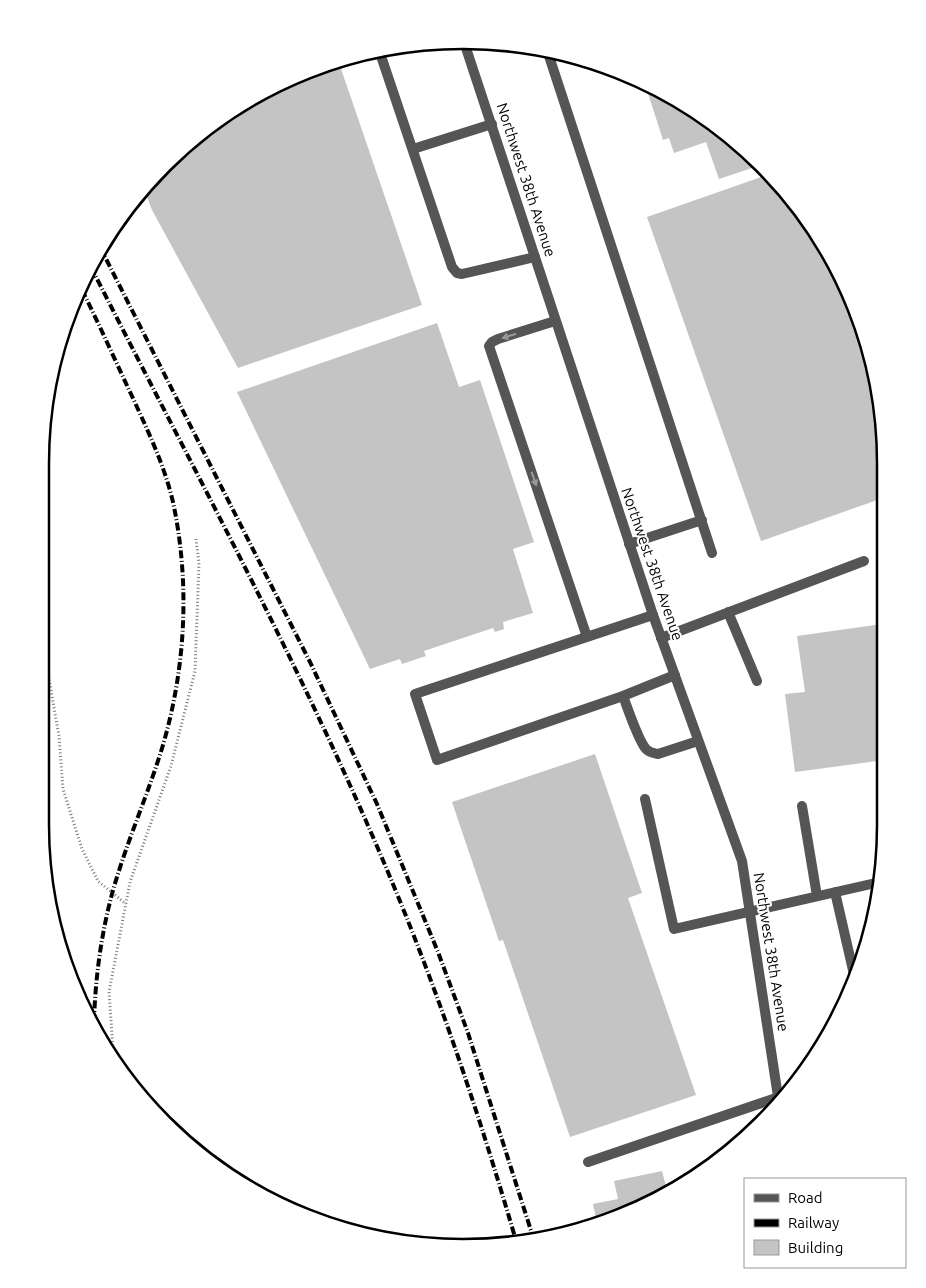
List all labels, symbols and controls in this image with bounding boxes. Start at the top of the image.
street label: Northwest 38th Avenue [494,101,559,259]
one-way arrow [501,332,516,340]
one-way arrow [530,471,538,486]
street label: Northwest 38th Avenue [618,485,687,643]
street label: Northwest 38th Avenue [751,871,792,1033]
legend [744,1178,906,1268]
text: Road [788,1189,823,1206]
text: Railway [788,1214,839,1231]
text: Building [788,1239,843,1256]

